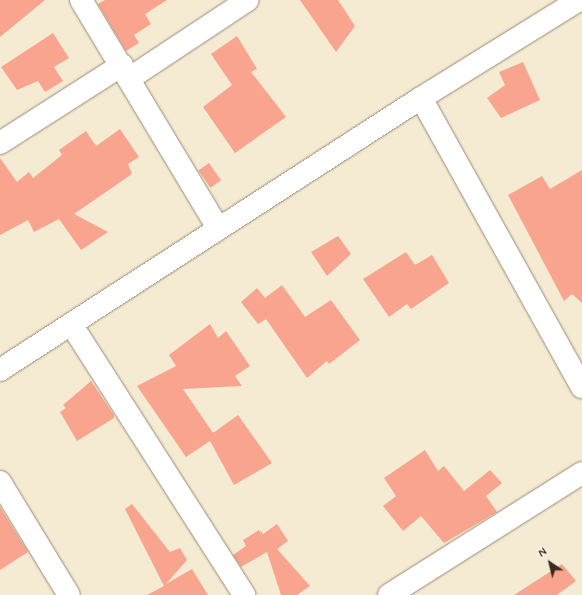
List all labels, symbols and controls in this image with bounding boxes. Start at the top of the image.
north arrow [530,543,570,583]
text: N [536,545,550,561]

